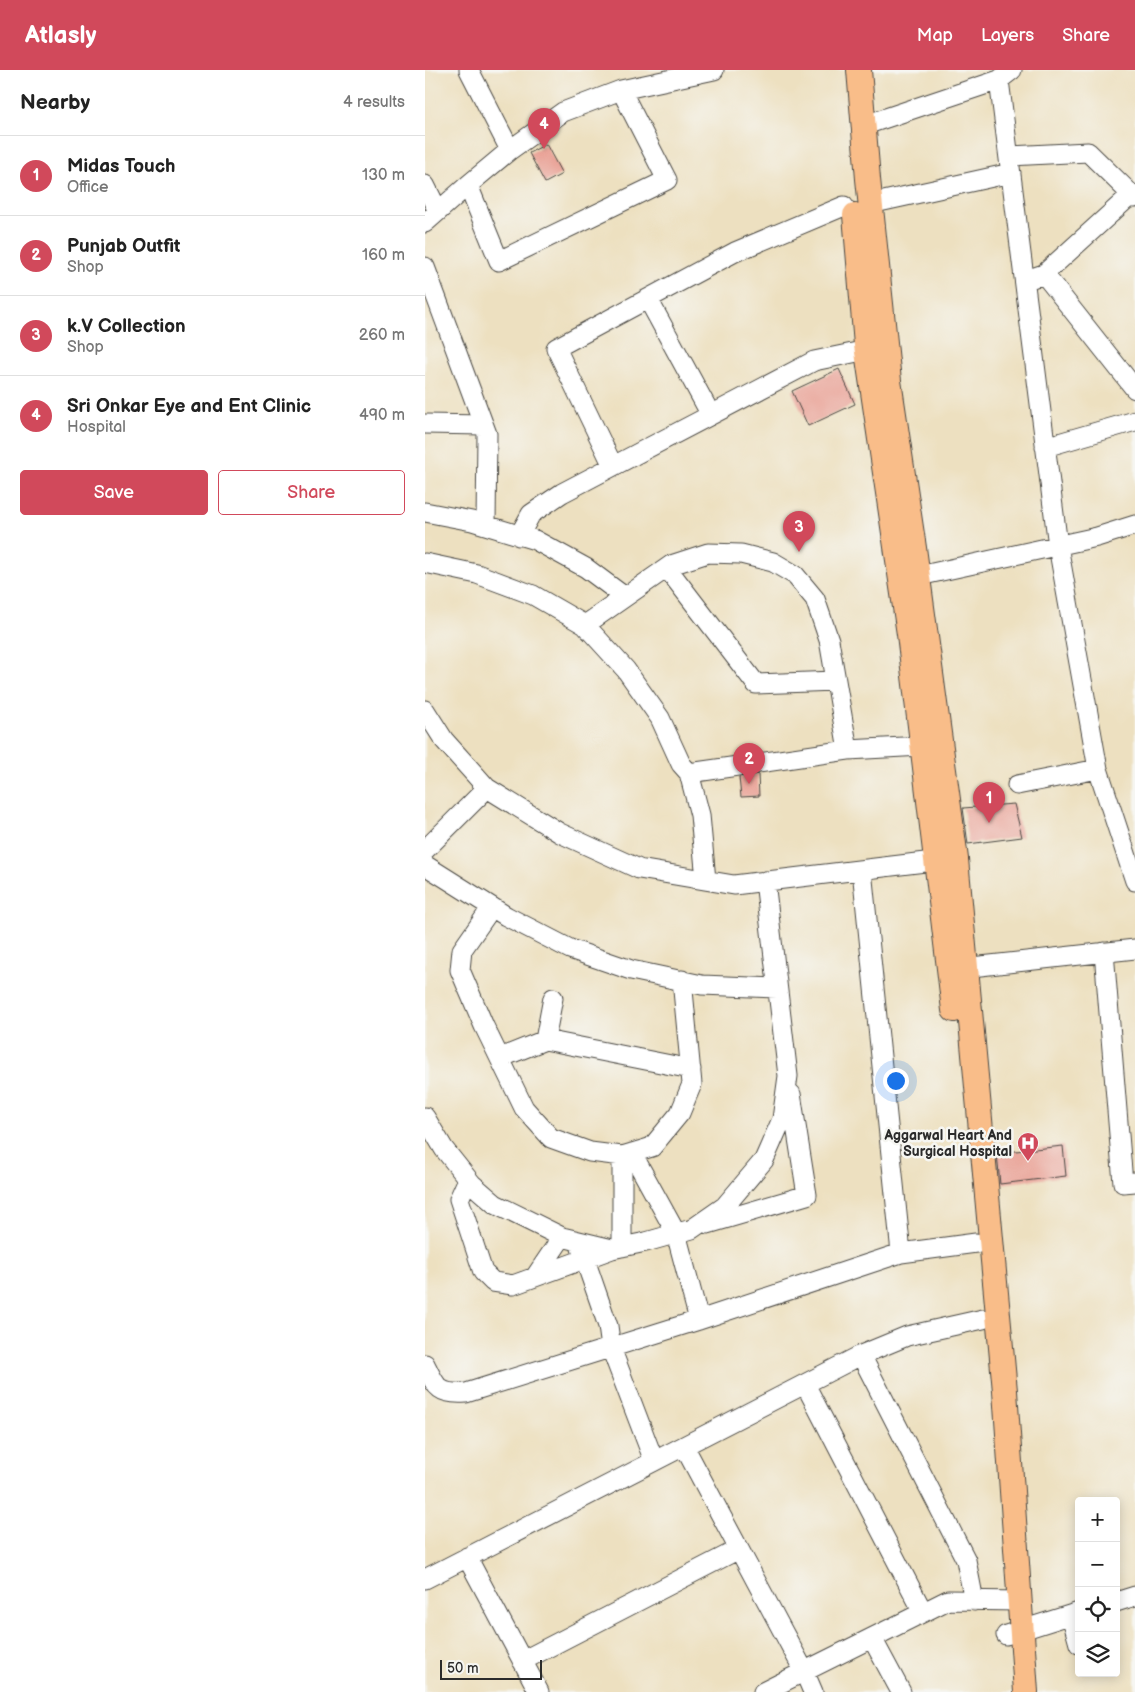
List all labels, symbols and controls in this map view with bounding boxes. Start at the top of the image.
text: Atlasly [25,21,96,50]
text: Map [917,25,953,46]
text: Layers [981,25,1034,46]
text: Share [1062,25,1110,46]
text: Nearby [20,90,90,115]
text: 4 results [343,93,405,112]
pin: 4 [528,108,560,149]
text: Midas Touch [67,155,176,178]
text: 1 [33,166,39,185]
text: 130 m [362,166,405,185]
text: Office [67,178,109,197]
text: Punjab Outfit [67,235,180,258]
text: 2 [31,246,41,265]
text: 160 m [362,246,405,265]
text: Shop [67,258,104,277]
text: k.V Collection [67,315,186,338]
text: 3 [31,326,41,345]
text: 260 m [359,326,405,345]
text: Shop [67,338,104,357]
text: Sri Onkar Eye and Ent Clinic [67,395,311,418]
text: 4 [31,406,41,425]
text: 490 m [359,406,405,425]
text: Hospital [67,418,126,437]
button: Save [20,470,208,515]
button: Share [218,470,405,515]
pin: 3 [783,511,815,552]
pin: 2 [733,743,765,784]
pin: 1 [973,782,1005,823]
your location [883,1068,909,1094]
place label: Aggarwal Heart And Surgical Hospital [884,1127,1012,1160]
hospital icon: Aggarwal Heart And Surgical Hospital [1016,1131,1040,1162]
map controls [1075,1497,1120,1677]
button: + [1075,1497,1120,1542]
button: − [1075,1542,1120,1587]
button: locate [1075,1587,1120,1632]
button: layers [1075,1632,1120,1677]
scale bar [440,1657,543,1680]
text: 50 m [447,1660,479,1677]

